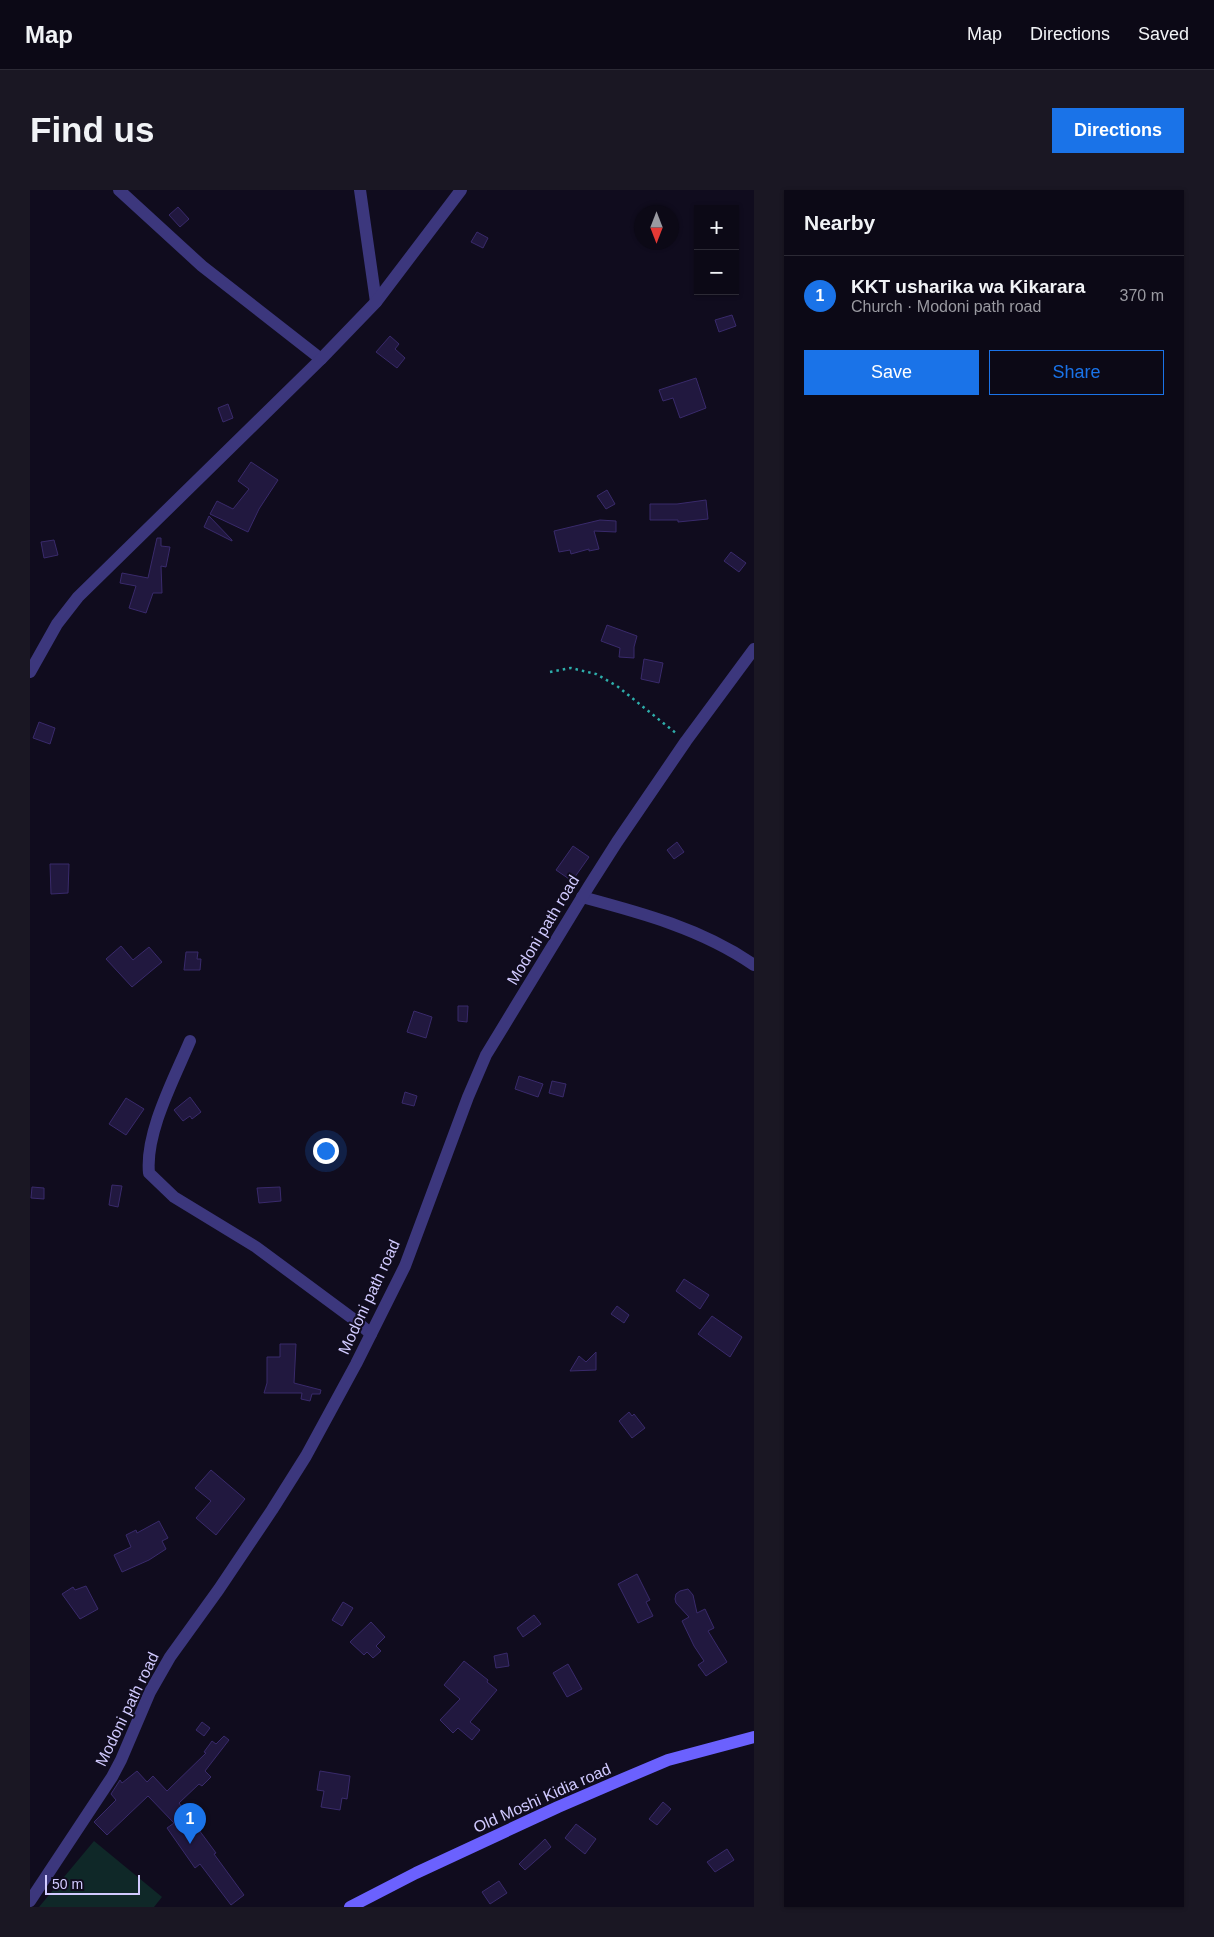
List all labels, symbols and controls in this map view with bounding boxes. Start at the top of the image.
text: Map [25,21,73,48]
text: Map [967,24,1002,44]
text: Directions [1030,24,1110,44]
text: Saved [1138,24,1189,44]
button: Directions [1052,108,1184,153]
text: Find us [30,110,154,149]
north arrow [634,205,679,250]
map controls [694,205,739,295]
button: + [694,205,739,250]
text: Nearby [804,211,875,234]
button: − [694,250,739,295]
text: KKT usharika wa Kikarara [851,276,1085,297]
text: 1 [816,287,824,304]
text: 370 m [1120,287,1164,304]
text: Church · Modoni path road [851,298,1041,315]
button: Save [804,350,979,395]
button: Share [989,350,1164,395]
street label: Modoni path road [504,872,582,988]
your location [313,1138,339,1164]
street label: Modoni path road [335,1237,403,1357]
street label: Modoni path road [92,1649,162,1769]
street label: Old Moshi Kidia road [471,1760,613,1836]
pin: 1 [174,1803,206,1844]
scale bar [45,1872,140,1895]
text: 50 m [52,1876,83,1892]

